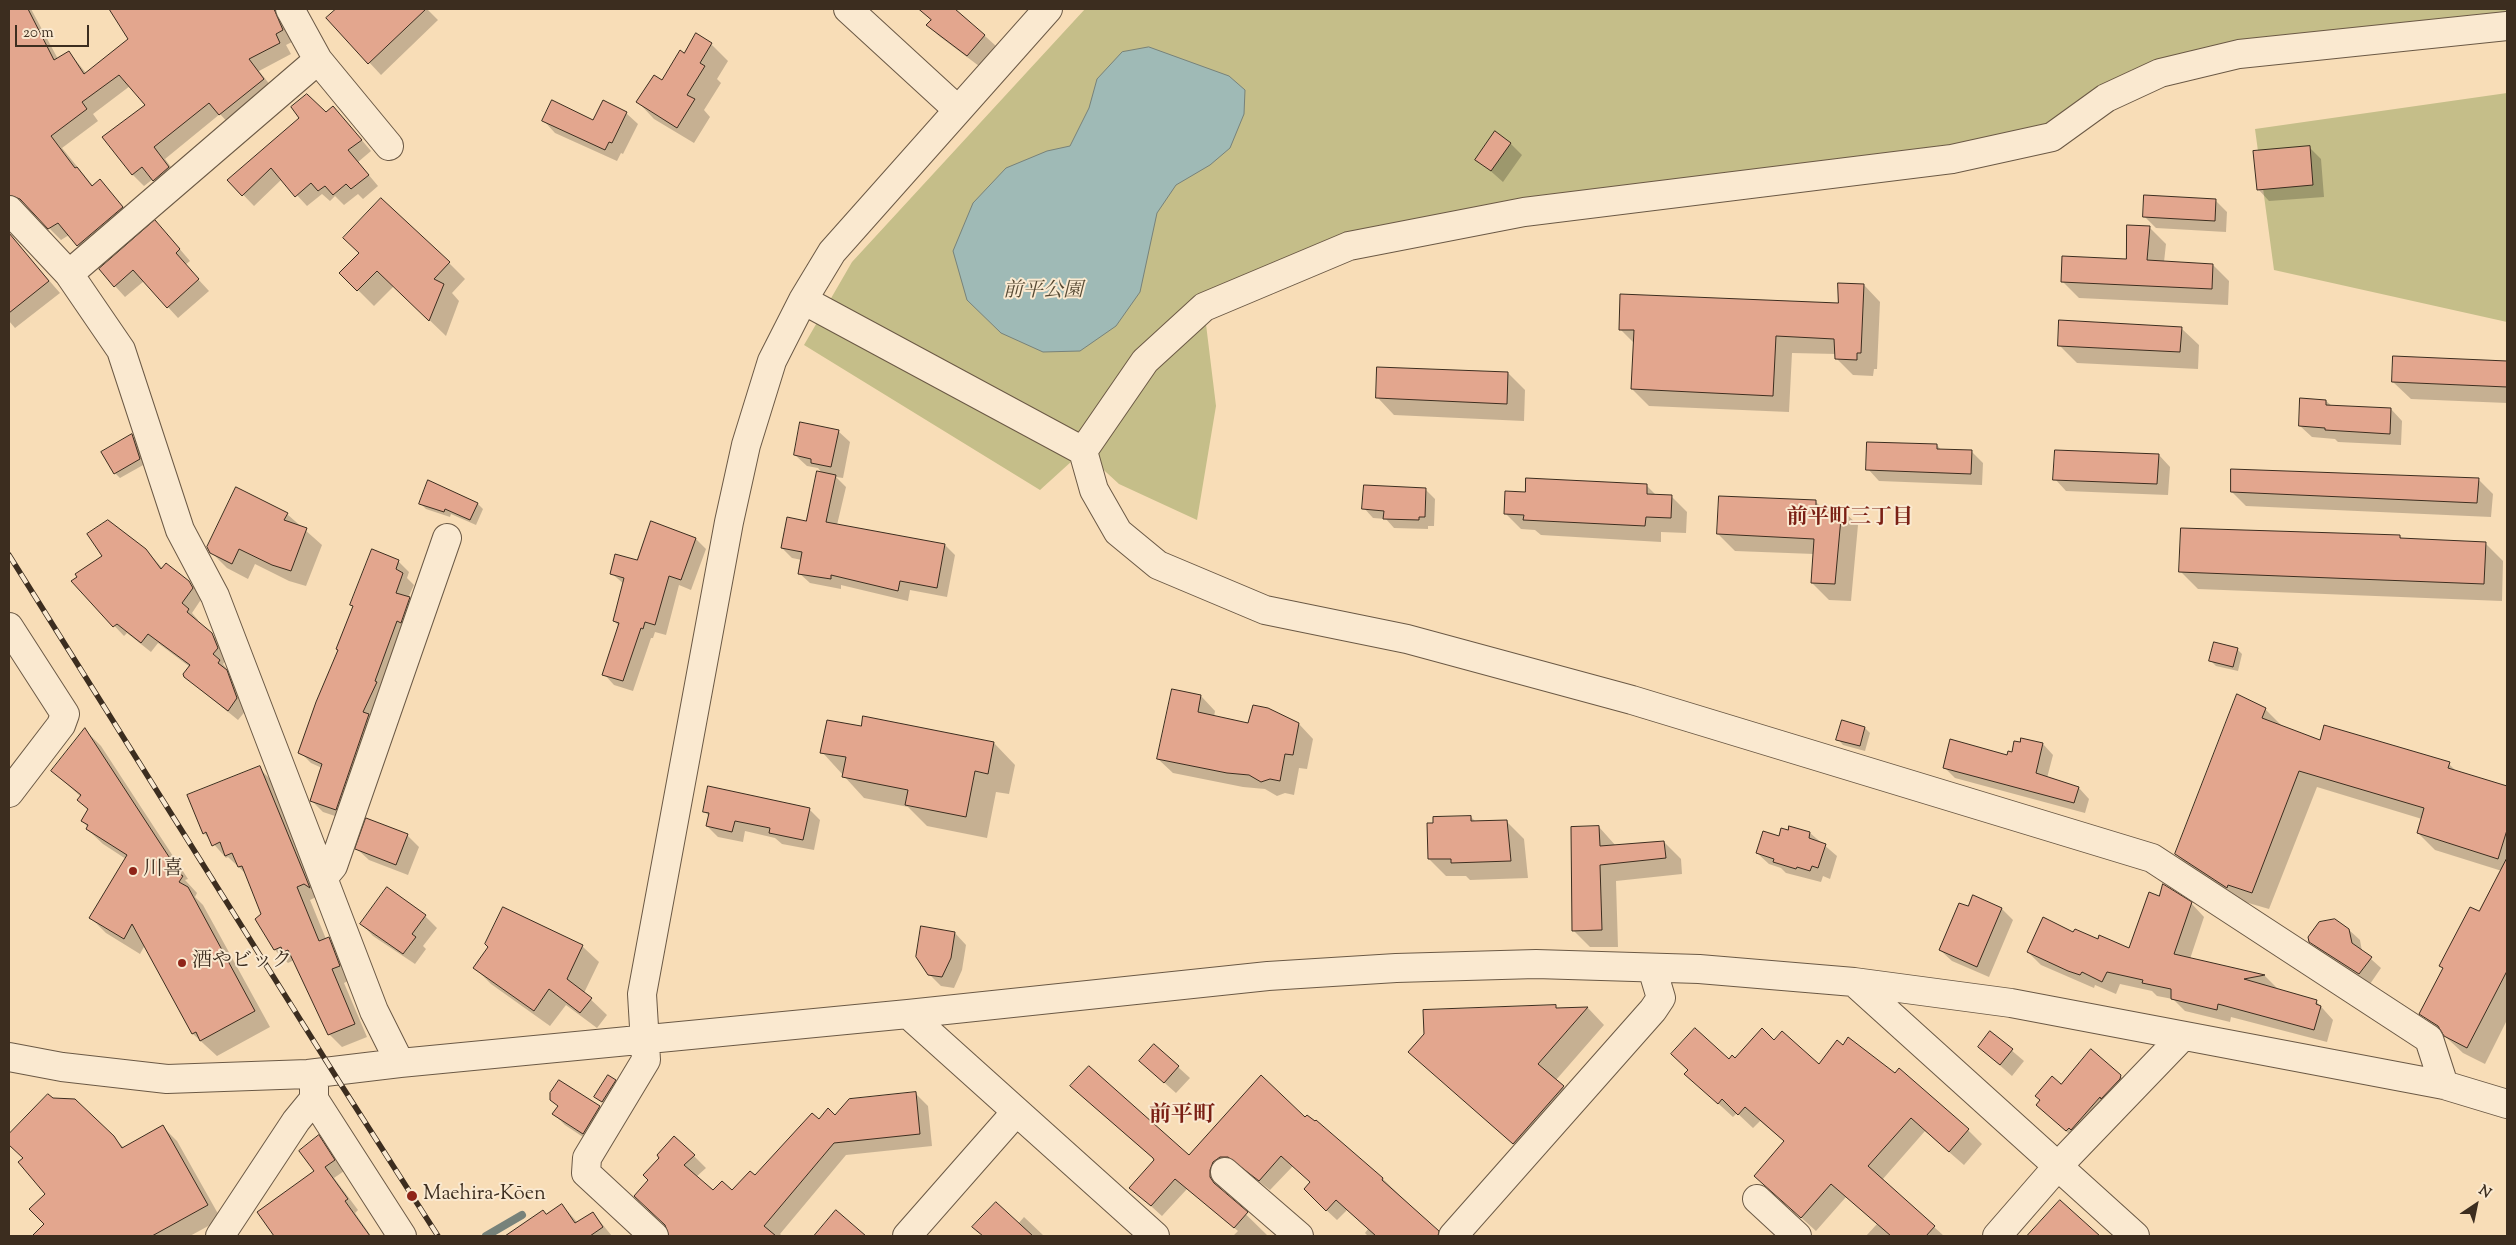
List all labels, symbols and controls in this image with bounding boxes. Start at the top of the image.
scale bar [18,15,91,47]
text: 20 m [23,23,54,44]
park label: 前平公園 [1003,281,1083,305]
district label: 前平町三丁目 [1787,506,1913,532]
place label: 川喜 [143,859,183,883]
marker: 川喜 [127,865,139,877]
place label: 酒やビック [192,951,292,975]
marker: 酒やビック [176,957,188,969]
district label: 前平町 [1149,1104,1215,1130]
north arrow [2451,1180,2501,1230]
text: N [2474,1181,2495,1204]
place label: Maehira-Kōen [423,1184,546,1208]
marker: Maehira-Kōen [405,1189,419,1203]

